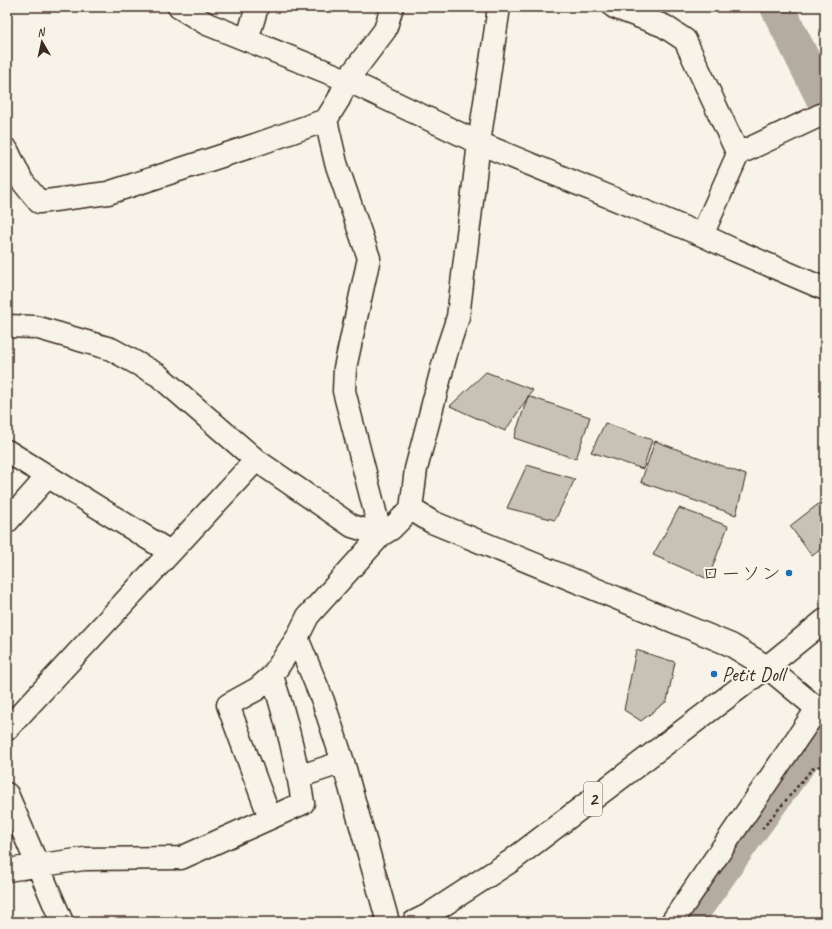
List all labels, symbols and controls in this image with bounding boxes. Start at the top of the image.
north arrow [22,22,62,62]
text: N [36,24,47,40]
place label: ローソン [701,561,781,586]
marker: ローソン [784,568,794,578]
place label: Petit Doll [722,662,788,687]
marker: Petit Doll [709,669,719,679]
road number: 2 [584,782,602,816]

